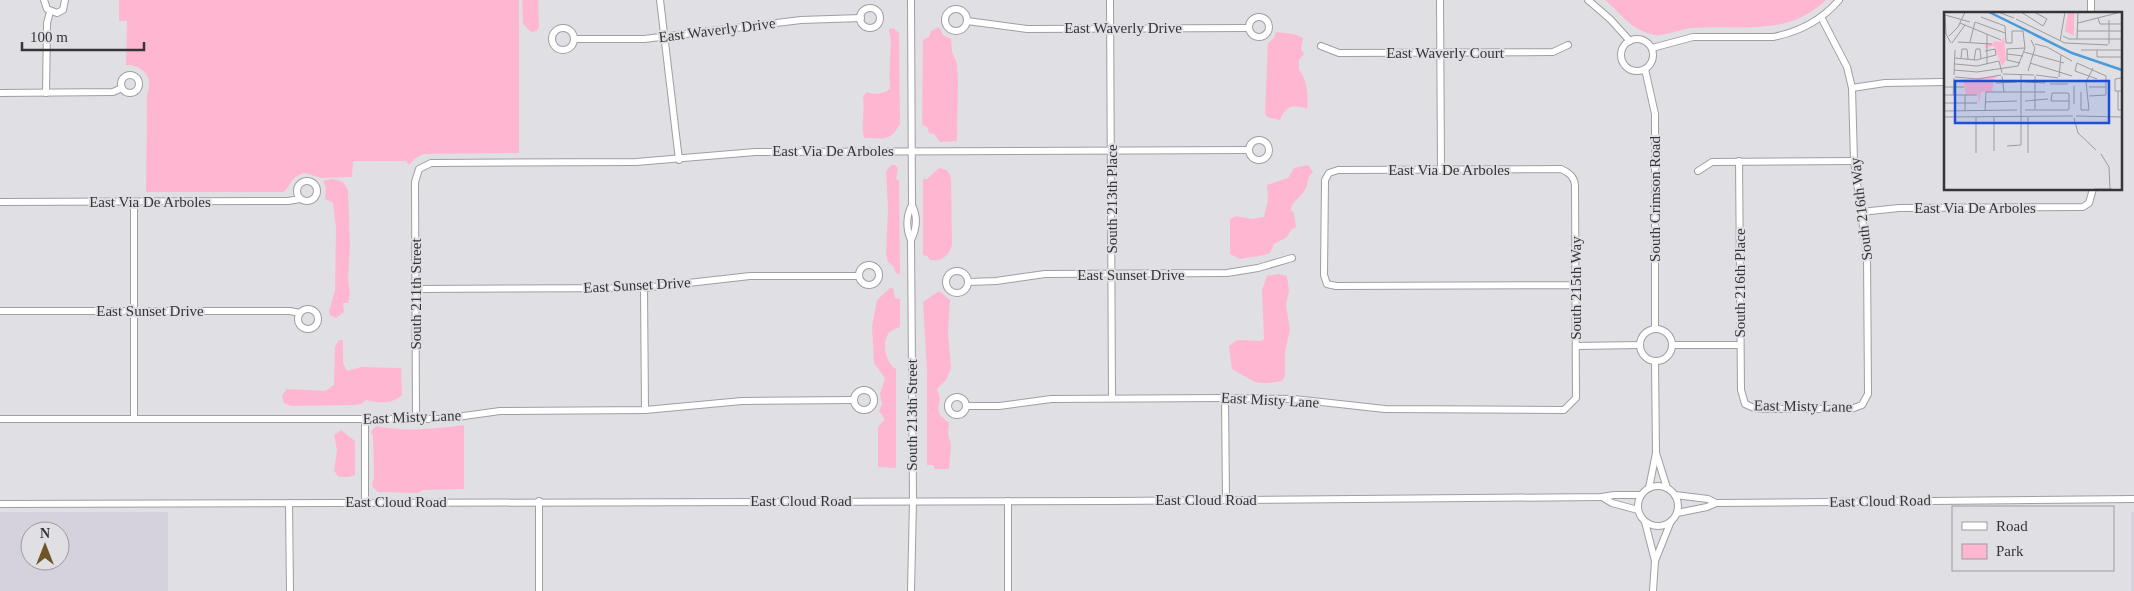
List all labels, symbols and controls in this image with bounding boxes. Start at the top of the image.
inset map [1944,12,2122,190]
street label: East Waverly Drive [658,15,777,45]
scale bar [22,20,145,52]
street label: East Waverly Drive [1064,20,1182,36]
text: 100 m [30,29,68,45]
street label: East Waverly Court [1386,45,1505,61]
street label: South Crimson Road [1647,136,1663,262]
street label: East Via De Arboles [772,143,894,159]
street label: South 213th Place [1104,144,1120,254]
street label: South 216th Way [1847,156,1875,261]
street label: East Via De Arboles [1388,162,1510,178]
street label: East Via De Arboles [89,194,211,210]
street label: East Via De Arboles [1914,200,2036,216]
street label: South 216th Place [1732,228,1748,338]
street label: South 215th Way [1568,236,1584,340]
street label: South 211th Street [408,238,424,350]
street label: East Sunset Drive [1077,267,1185,283]
street label: East Sunset Drive [583,274,691,296]
street label: East Sunset Drive [96,303,204,319]
street label: South 213th Street [904,358,920,471]
street label: East Misty Lane [1220,389,1320,411]
street label: East Misty Lane [1754,397,1853,415]
street label: East Misty Lane [363,407,462,427]
street label: East Cloud Road [1155,492,1257,508]
street label: East Cloud Road [1829,492,1931,510]
street label: East Cloud Road [750,493,852,509]
street label: East Cloud Road [345,494,447,510]
legend [1952,506,2114,571]
text: Road [1996,518,2028,534]
north arrow [20,521,70,571]
text: N [40,526,50,541]
text: Park [1996,543,2024,559]

